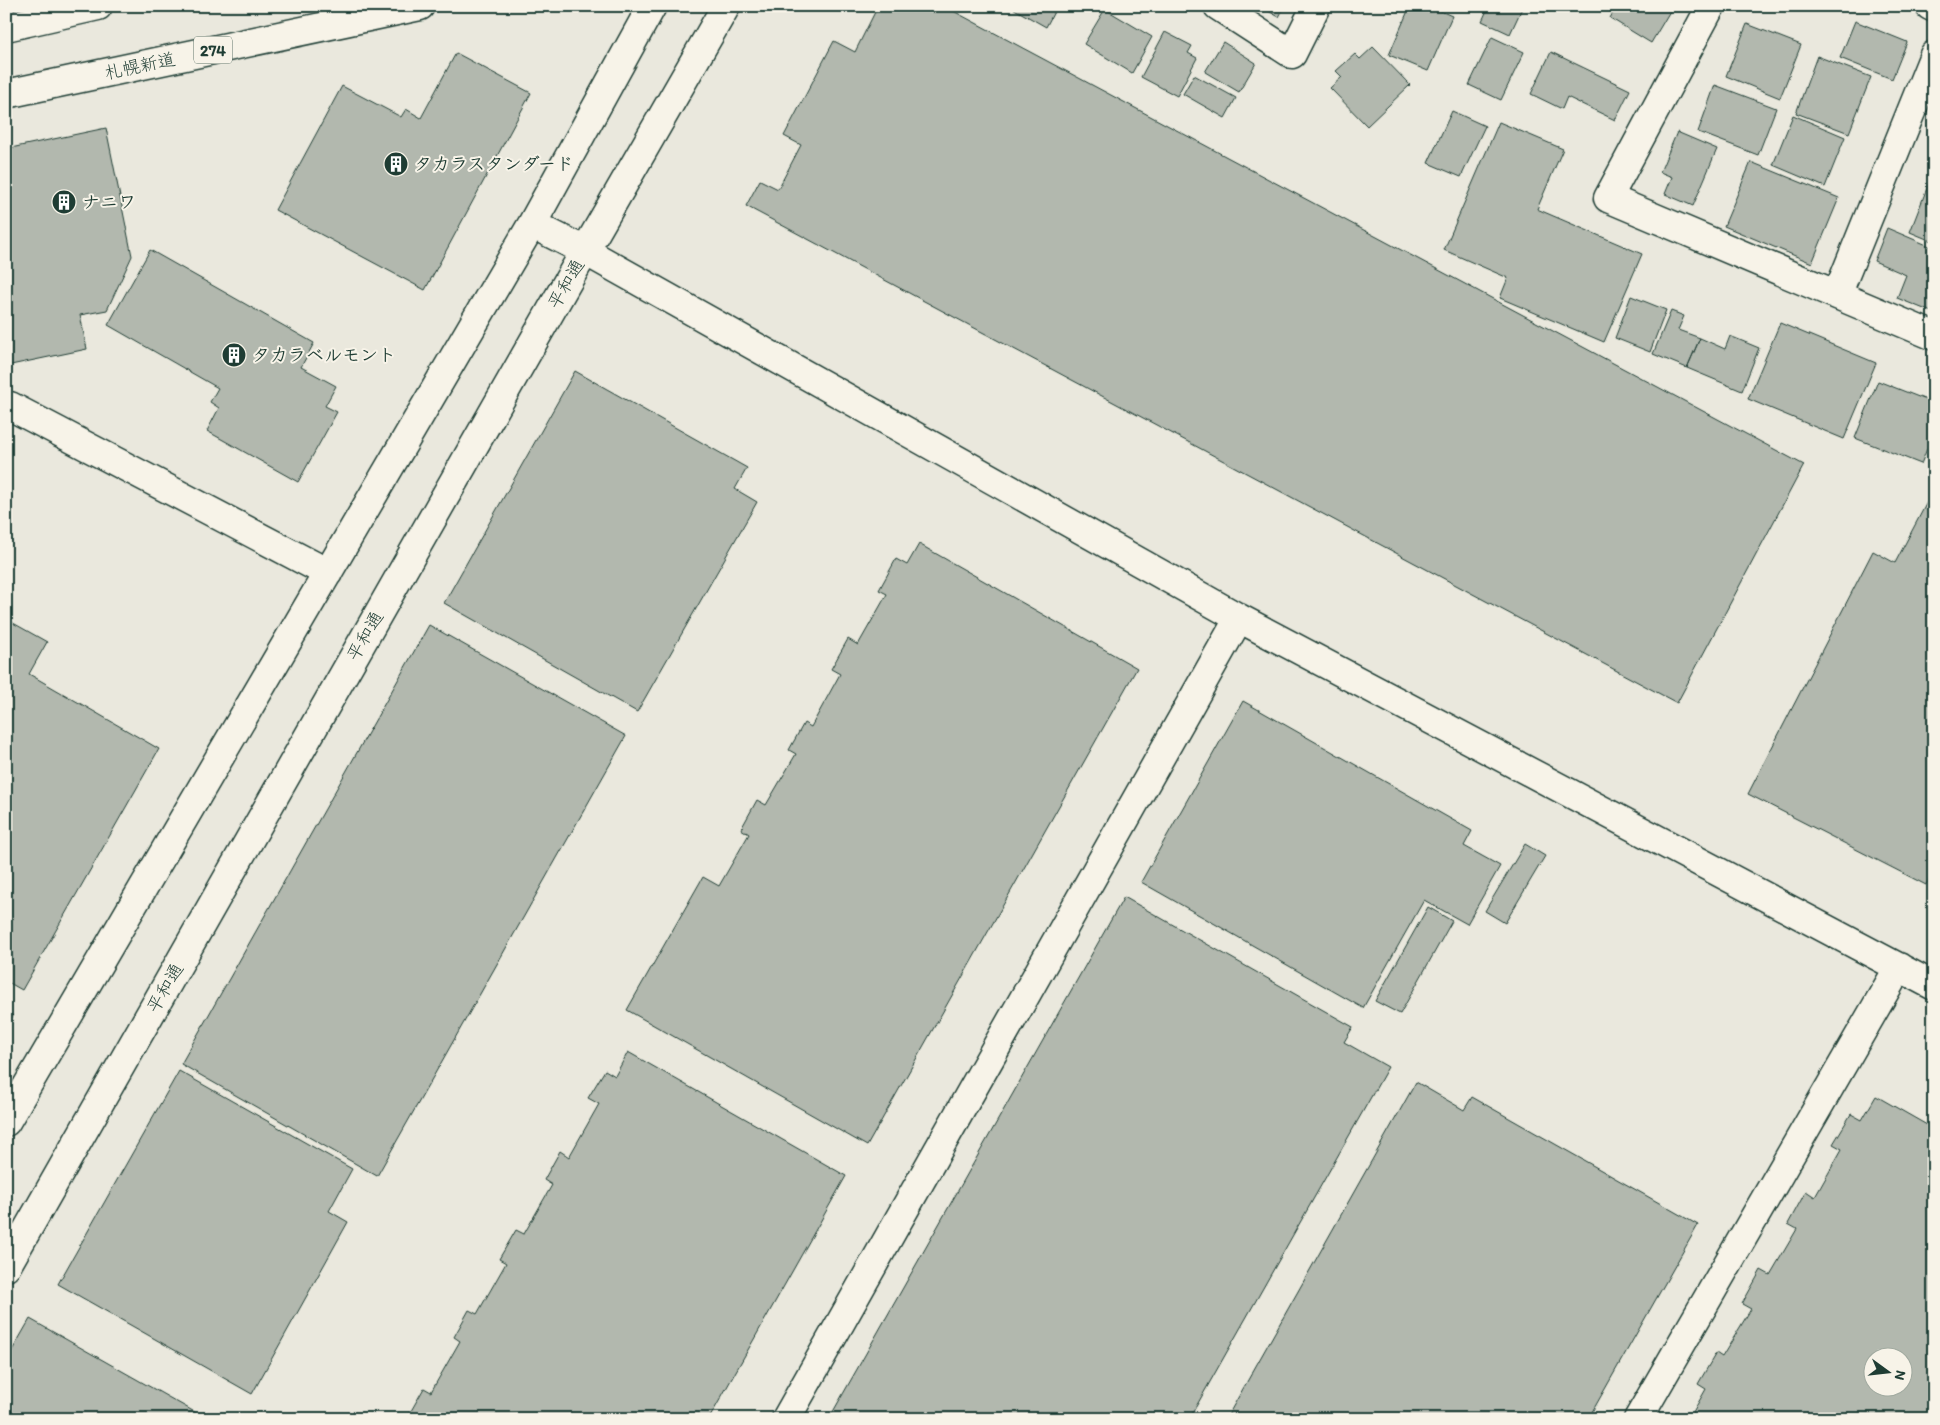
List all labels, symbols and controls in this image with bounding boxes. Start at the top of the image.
road number: 274 [194,36,232,64]
street label: 札幌新道 [102,48,178,84]
building icon: タカラスタンダード [383,151,409,177]
place label: タカラスタンダード [414,153,574,175]
building icon: ナニワ [51,189,77,215]
place label: ナニワ [82,191,136,213]
street label: 平和通 [543,255,589,313]
building icon: タカラベルモント [221,342,247,368]
place label: タカラベルモント [252,344,396,366]
street label: 平和通 [342,607,388,665]
street label: 平和通 [142,959,188,1017]
north arrow [1862,1348,1912,1398]
text: N [1891,1368,1910,1382]

